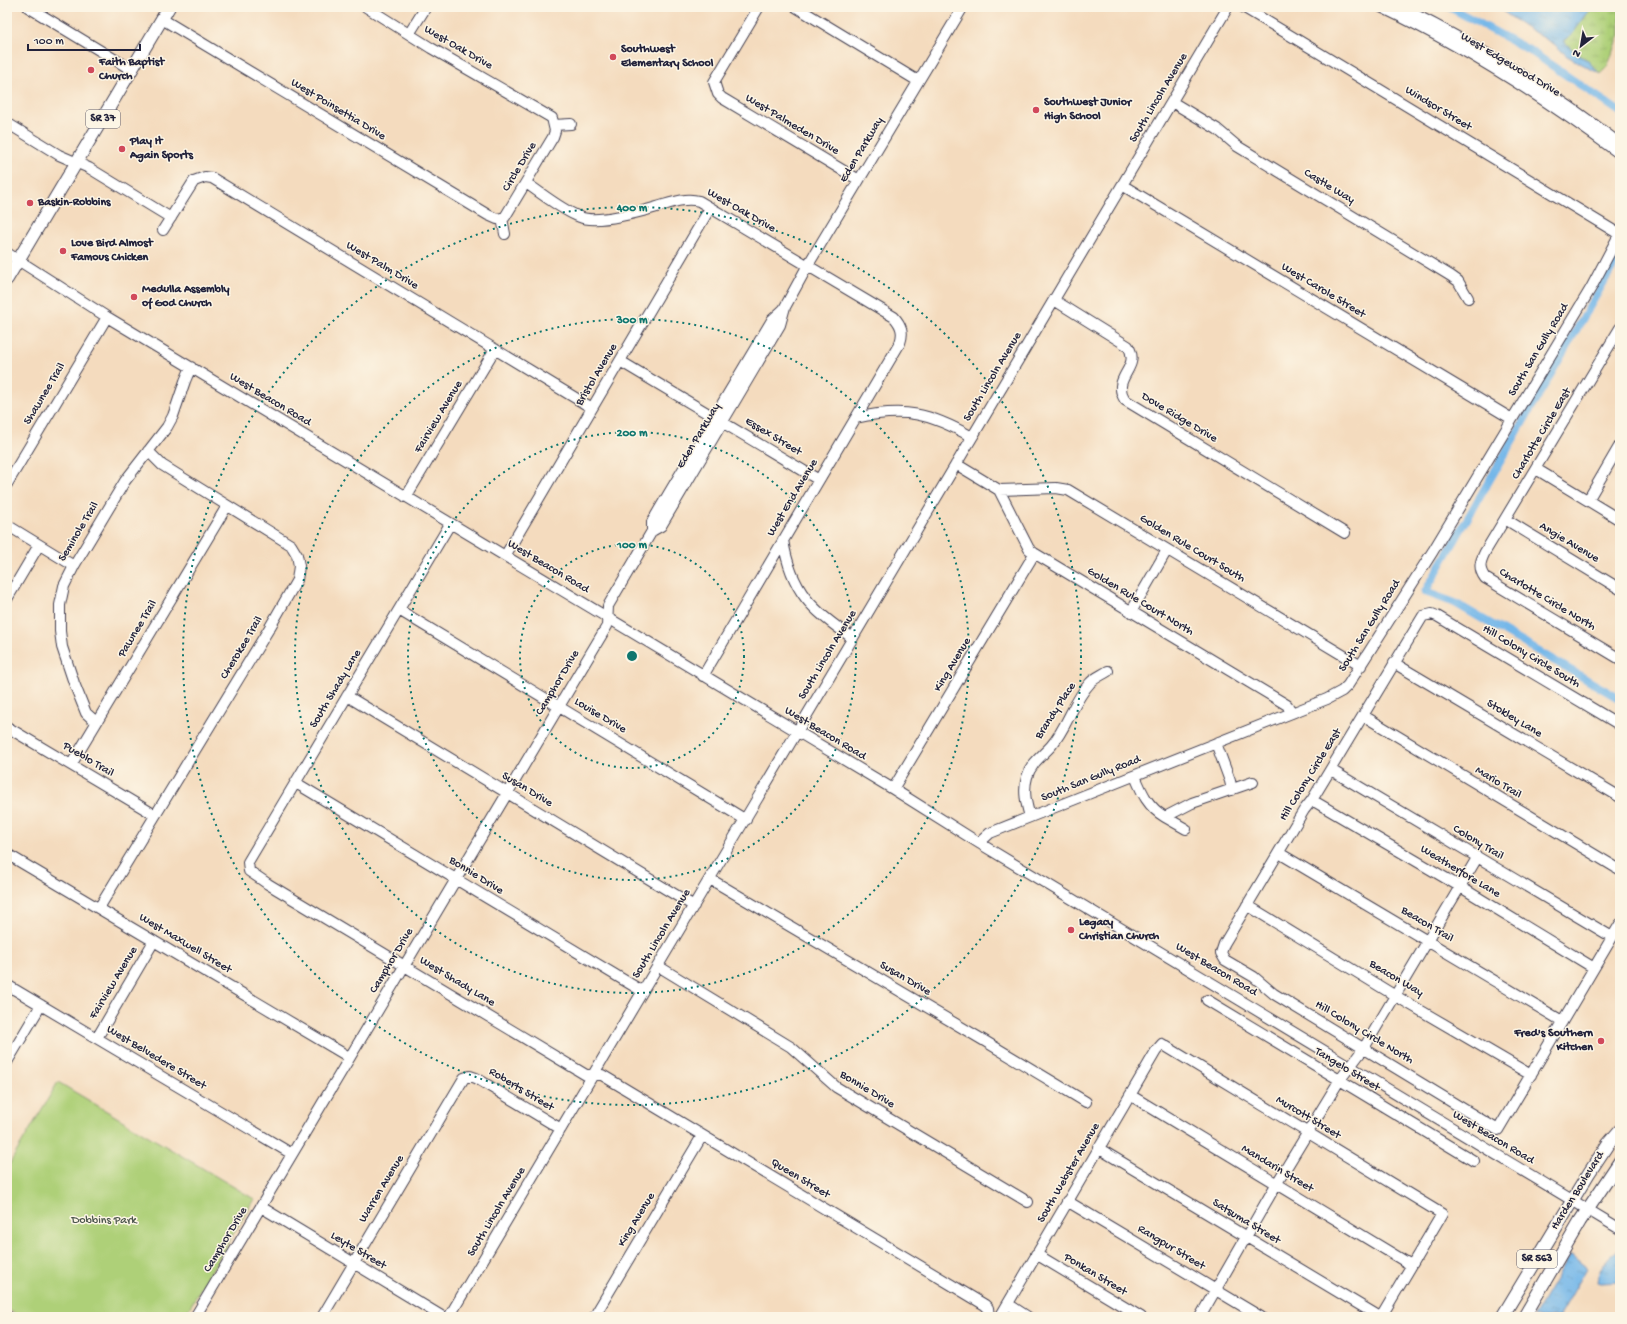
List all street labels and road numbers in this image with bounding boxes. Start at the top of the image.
street label: West Oak Drive [421,23,495,74]
street label: West Edgewood Drive [1458,30,1563,101]
street label: South Lincoln Avenue [1127,50,1192,145]
street label: West Poinsettia Drive [288,76,389,144]
street label: Windsor Street [1402,84,1475,135]
street label: West Palmeden Drive [742,91,842,159]
road number: SR 37 [86,110,120,128]
street label: Eden Parkway [837,115,887,185]
street label: Circle Drive [500,139,541,194]
street label: Castle Way [1301,166,1357,208]
street label: West Oak Drive [704,186,778,237]
street label: West Palm Drive [343,239,421,294]
street label: West Carole Street [1278,260,1369,322]
street label: South San Gully Road [1506,300,1573,399]
street label: South Lincoln Avenue [961,329,1026,424]
street label: Bristol Avenue [572,341,621,410]
street label: Shawnee Trail [21,360,69,427]
street label: West Beacon Road [227,370,314,430]
street label: Fairview Avenue [411,378,467,457]
street label: Charlotte Circle East [1509,385,1575,482]
street label: Dove Ridge Drive [1138,389,1220,447]
street label: Eden Parkway [674,401,724,471]
street label: Essex Street [742,415,805,460]
street label: West End Avenue [764,456,822,539]
street label: Seminole Trail [56,499,103,564]
street label: Golden Rule Court South [1137,512,1248,586]
street label: Angie Avenue [1537,520,1602,567]
street label: West Beacon Road [505,537,592,597]
street label: Golden Rule Court North [1084,565,1196,640]
street label: Charlotte Circle North [1496,566,1598,635]
street label: South San Gully Road [1336,577,1404,675]
street label: Pawnee Trail [115,598,161,661]
street label: South Lincoln Avenue [796,607,861,702]
street label: Cherokee Trail [218,614,266,682]
street label: Hill Colony Circle South [1480,622,1583,692]
street label: King Avenue [931,635,975,695]
street label: South Shady Lane [307,647,365,731]
street label: Camphor Drive [533,647,583,718]
street label: Brandy Place [1032,679,1080,743]
street label: Louise Drive [571,695,629,737]
street label: Stokley Lane [1484,697,1545,742]
street label: West Beacon Road [782,704,869,764]
street label: Hill Colony Circle East [1277,725,1346,824]
street label: Pueblo Trail [59,739,116,781]
street label: South San Gully Road [1039,752,1144,805]
street label: Mario Trail [1472,764,1524,802]
street label: Susan Drive [499,769,556,811]
street label: Colony Trail [1450,822,1506,864]
street label: Weatherfore Lane [1417,843,1503,902]
street label: Bonnie Drive [445,853,506,899]
street label: South Lincoln Avenue [630,886,695,981]
street label: Beacon Trail [1397,903,1456,946]
street label: West Maxwell Street [136,911,235,978]
street label: Camphor Drive [367,925,417,996]
street label: West Beacon Road [1173,940,1260,1000]
street label: Fairview Avenue [86,944,142,1023]
street label: West Shady Lane [417,954,498,1011]
street label: Beacon Way [1366,957,1426,1001]
street label: Susan Drive [877,959,934,1000]
street label: Hill Colony Circle North [1312,998,1416,1068]
street label: West Belvedere Street [104,1023,209,1094]
street label: Tangelo Street [1311,1045,1383,1096]
street label: Roberts Street [486,1065,557,1115]
street label: Bonnie Drive [836,1068,898,1112]
street label: Murcott Street [1273,1093,1344,1143]
street label: West Beacon Road [1450,1108,1537,1168]
street label: South Webster Avenue [1035,1120,1104,1225]
street label: Mandarin Street [1238,1142,1317,1197]
street label: Harden Boulevard [1548,1148,1608,1233]
street label: Warren Avenue [356,1152,408,1225]
street label: Queen Street [768,1156,833,1203]
street label: South Lincoln Avenue [465,1164,530,1259]
street label: King Avenue [615,1190,659,1250]
street label: Satsuma Street [1209,1196,1284,1248]
street label: Camphor Drive [201,1204,251,1275]
street label: Rangpur Street [1135,1222,1208,1274]
street label: Leyte Street [328,1229,389,1274]
street label: Ponkan Street [1060,1250,1130,1300]
road number: SR 563 [1517,1250,1557,1268]

